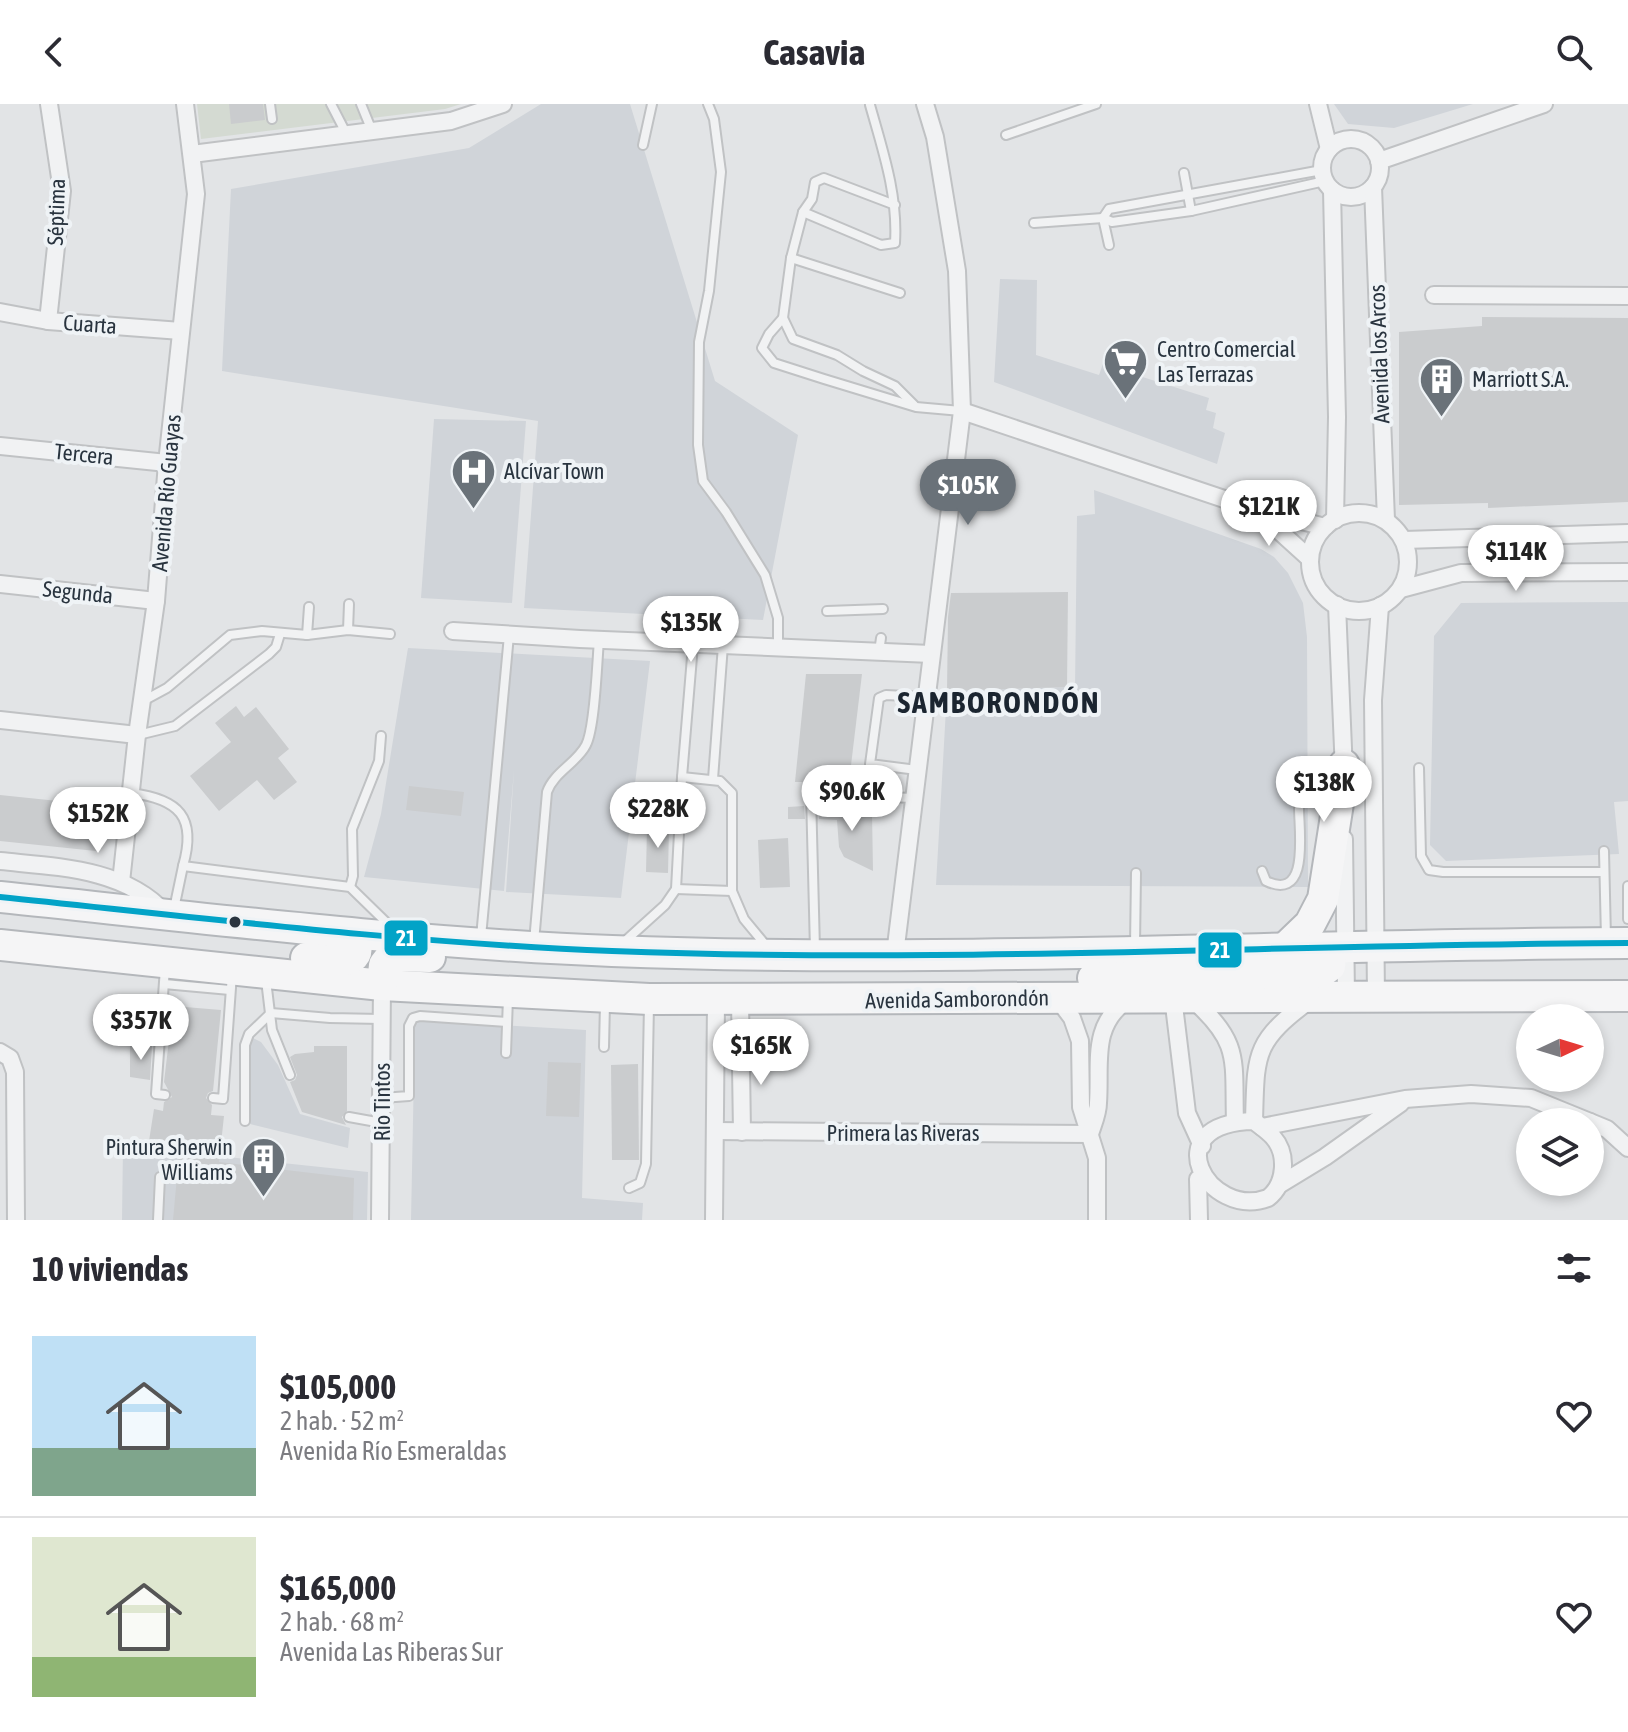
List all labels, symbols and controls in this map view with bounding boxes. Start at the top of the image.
icon: back [32,30,76,74]
icon: search [1552,30,1596,74]
text: Casavia [763,31,865,73]
street label: Séptima [42,178,70,246]
street label: Avenida los Arcos [1364,284,1394,424]
street label: Cuarta [62,309,118,339]
place label: Centro Comercial Las Terrazas [1157,336,1296,387]
supermarket icon: Centro Comercial Las Terrazas [1102,338,1150,401]
building icon: Marriott S.A. [1417,355,1465,418]
place label: Marriott S.A. [1472,366,1569,392]
street label: Avenida Río Guayas [146,413,186,573]
street label: Tercera [53,438,115,470]
hospital icon: Alcívar Town [449,447,497,510]
place label: Alcívar Town [504,458,604,484]
pin: $105K [912,459,1024,527]
text: $105K [938,470,998,500]
pin: $121K [1213,480,1325,548]
text: $121K [1239,491,1299,521]
pin: $114K [1460,525,1572,593]
text: $114K [1486,536,1546,566]
street label: Segunda [42,575,114,609]
pin: $135K [635,596,747,664]
text: $135K [661,607,721,637]
district label: SAMBORONDÓN [897,685,1101,719]
pin: $138K [1268,756,1380,824]
pin: $90.6K [787,765,917,833]
text: $138K [1294,767,1354,797]
text: $90.6K [820,776,884,806]
pin: $228K [602,782,714,850]
pin: $152K [42,787,154,855]
text: $228K [628,793,688,823]
text: $152K [68,798,128,828]
unlabelled marker [227,914,243,930]
line badge: 21 [383,919,429,957]
text: 21 [396,925,416,951]
line badge: 21 [1197,931,1243,969]
text: 21 [1210,937,1230,963]
street label: Avenida Samborondón [865,984,1049,1014]
pin: $357K [85,994,197,1062]
north arrow [1516,1004,1604,1092]
map controls [1516,1004,1604,1196]
text: $357K [111,1005,171,1035]
pin: $165K [705,1019,817,1087]
text: $165K [731,1030,791,1060]
street label: Rio Tintos [369,1062,395,1141]
button: layers [1516,1108,1604,1196]
street label: Primera las Riveras [826,1120,980,1146]
place label: Pintura Sherwin Williams [105,1134,233,1185]
building icon: Pintura Sherwin Williams [240,1136,288,1199]
icon: filters [1552,1246,1596,1290]
text: 10 viviendas [32,1249,188,1288]
text: $105,000 [280,1367,396,1406]
icon: home [96,1368,192,1464]
icon: heart [1552,1394,1596,1438]
text: 2 hab. · 52 m² [280,1406,404,1436]
text: Avenida Río Esmeraldas [280,1436,507,1466]
text: $165,000 [280,1568,396,1607]
icon: home [96,1569,192,1665]
icon: heart [1552,1595,1596,1639]
text: 2 hab. · 68 m² [280,1607,404,1637]
text: Avenida Las Riberas Sur [280,1637,503,1667]

